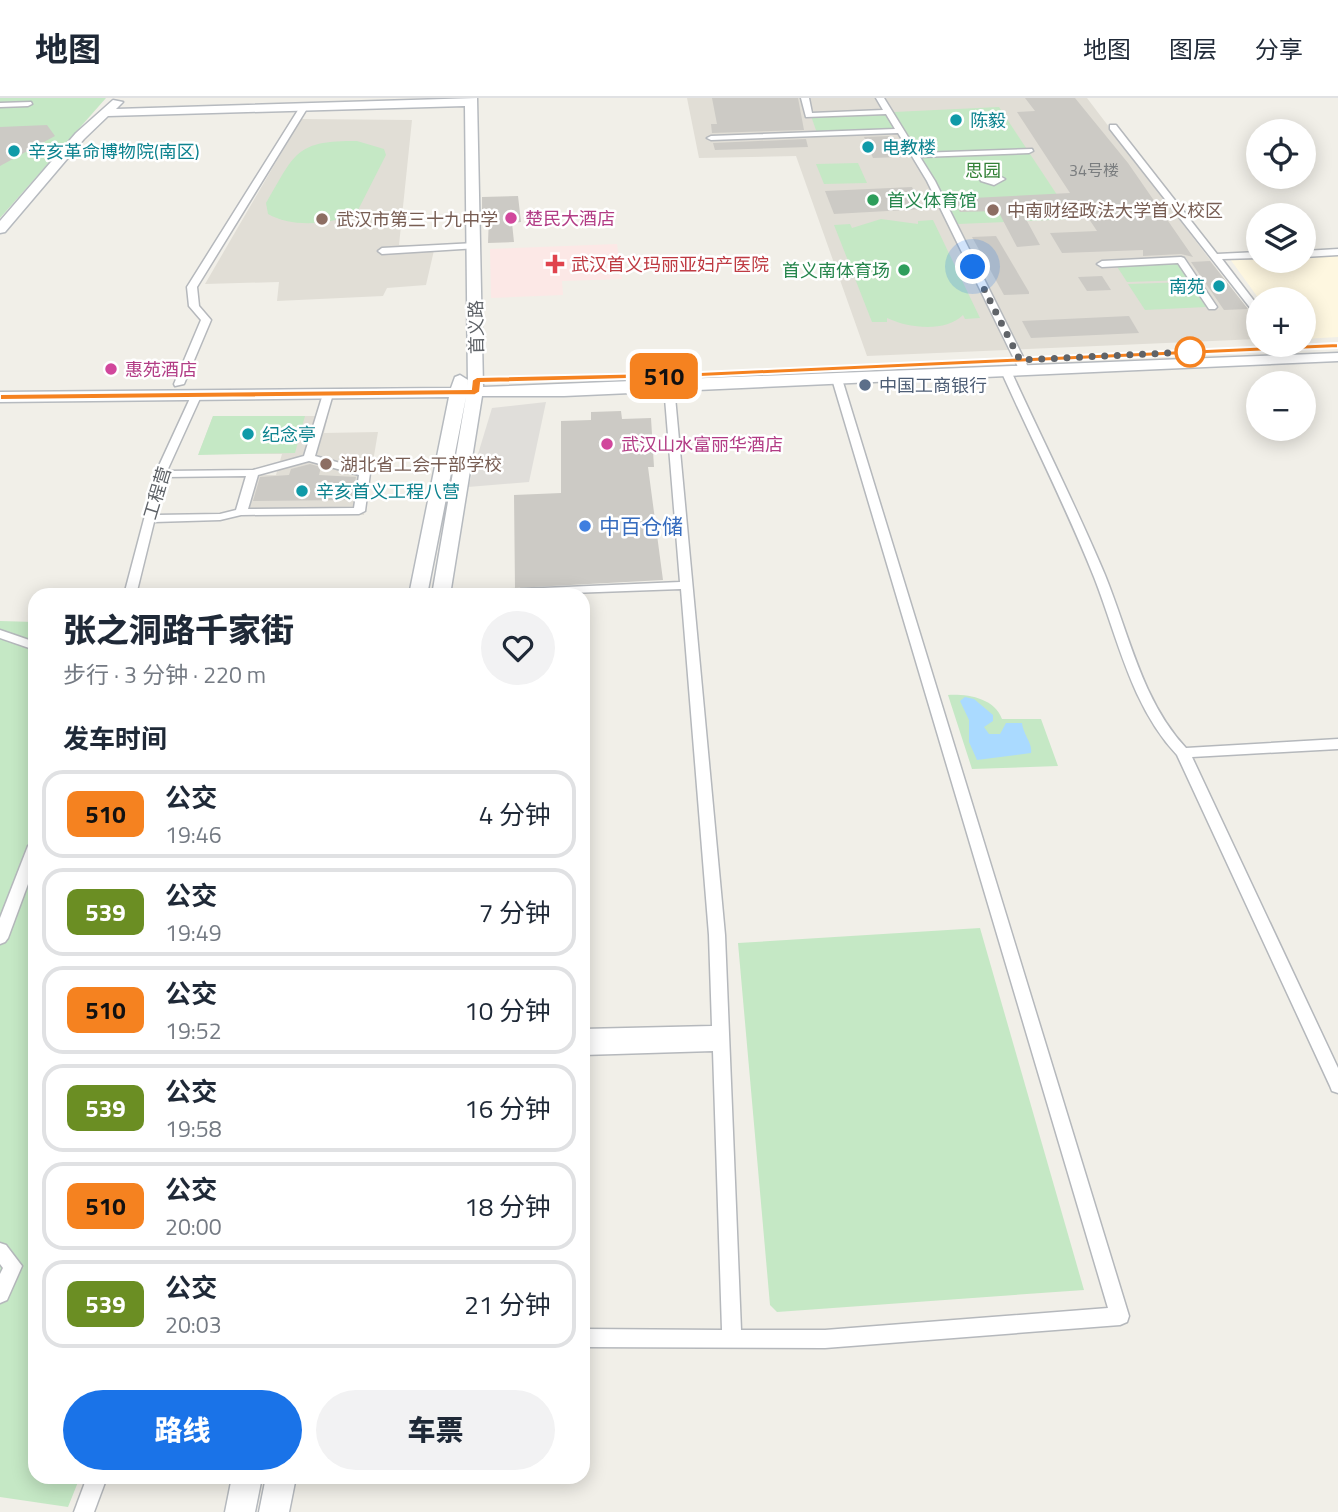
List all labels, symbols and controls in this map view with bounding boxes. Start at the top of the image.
text: 地图 [35,24,101,74]
text: 地图 [1083,31,1131,67]
text: 图层 [1169,31,1217,67]
text: 分享 [1255,31,1303,67]
place label: 陈毅 [970,107,1006,134]
marker: 陈毅 [948,112,964,128]
map controls [1246,119,1316,441]
button: locate [1246,119,1316,189]
place label: 电教楼 [882,134,936,161]
place label: 辛亥革命博物院(南区) [28,138,200,165]
marker: 电教楼 [860,139,876,155]
marker: 辛亥革命博物院(南区) [6,143,22,159]
park label: 思园 [965,157,1001,184]
house number: 34号楼 [1069,158,1119,182]
place label: 首义体育馆 [887,187,977,214]
marker: 首义体育馆 [865,192,881,208]
place label: 中南财经政法大学首义校区 [1007,197,1223,224]
marker: 中南财经政法大学首义校区 [985,202,1001,218]
button: layers [1246,203,1316,273]
place label: 楚民大酒店 [525,205,615,232]
place label: 武汉市第三十九中学 [336,206,498,233]
marker: 楚民大酒店 [503,210,519,226]
marker: 武汉市第三十九中学 [314,211,330,227]
your location [955,249,990,284]
place label: 武汉首义玛丽亚妇产医院 [571,251,769,278]
marker: 武汉首义玛丽亚妇产医院 [545,254,565,274]
place label: 首义南体育场 [782,257,890,284]
marker: 首义南体育场 [896,262,912,278]
place label: 南苑 [1169,273,1205,300]
marker: 南苑 [1211,278,1227,294]
button: + [1246,287,1316,357]
street label: 首义路 [462,300,490,354]
unlabelled marker [1175,337,1205,367]
line badge: 510 [624,353,704,399]
place label: 惠苑酒店 [125,356,197,383]
text: 510 [644,358,684,394]
marker: 惠苑酒店 [103,361,119,377]
button: − [1246,371,1316,441]
place label: 中国工商银行 [879,372,987,399]
marker: 中国工商银行 [857,377,873,393]
place label: 纪念亭 [262,421,316,448]
marker: 纪念亭 [240,426,256,442]
place label: 武汉山水富丽华酒店 [621,431,783,458]
marker: 武汉山水富丽华酒店 [599,436,615,452]
place label: 湖北省工会干部学校 [340,451,502,478]
marker: 湖北省工会干部学校 [318,456,334,472]
street label: 工程营 [136,463,178,523]
place label: 辛亥首义工程八营 [316,478,460,505]
marker: 辛亥首义工程八营 [294,483,310,499]
place label: 中百仓储 [599,510,683,542]
marker: 中百仓储 [577,518,593,534]
text: 张之洞路千家街 [63,605,294,655]
button: heart [481,611,555,685]
text: 步行 · 3 分钟 · 220 m [63,657,266,692]
text: 发车时间 [63,719,167,758]
text: 公交 [165,778,217,817]
text: 4 分钟 [479,795,551,834]
text: 510 [85,796,126,832]
text: 19:46 [165,817,222,852]
text: 公交 [165,876,217,915]
text: 7 分钟 [479,893,551,932]
text: 539 [85,894,126,930]
text: 19:49 [165,915,222,950]
text: 公交 [165,974,217,1013]
text: 10 分钟 [464,991,551,1030]
text: 510 [85,992,126,1028]
text: 19:52 [165,1013,222,1048]
text: 公交 [165,1072,217,1111]
text: 16 分钟 [464,1089,551,1128]
text: 539 [85,1090,126,1126]
text: 19:58 [165,1111,222,1146]
text: 公交 [165,1170,217,1209]
text: 18 分钟 [464,1187,551,1226]
text: 510 [85,1188,126,1224]
text: 20:00 [165,1209,222,1244]
text: 公交 [165,1268,217,1307]
text: 21 分钟 [464,1285,551,1324]
text: 539 [85,1286,126,1322]
text: 20:03 [165,1307,222,1342]
button: 路线 [63,1390,302,1470]
button: 车票 [316,1390,555,1470]

